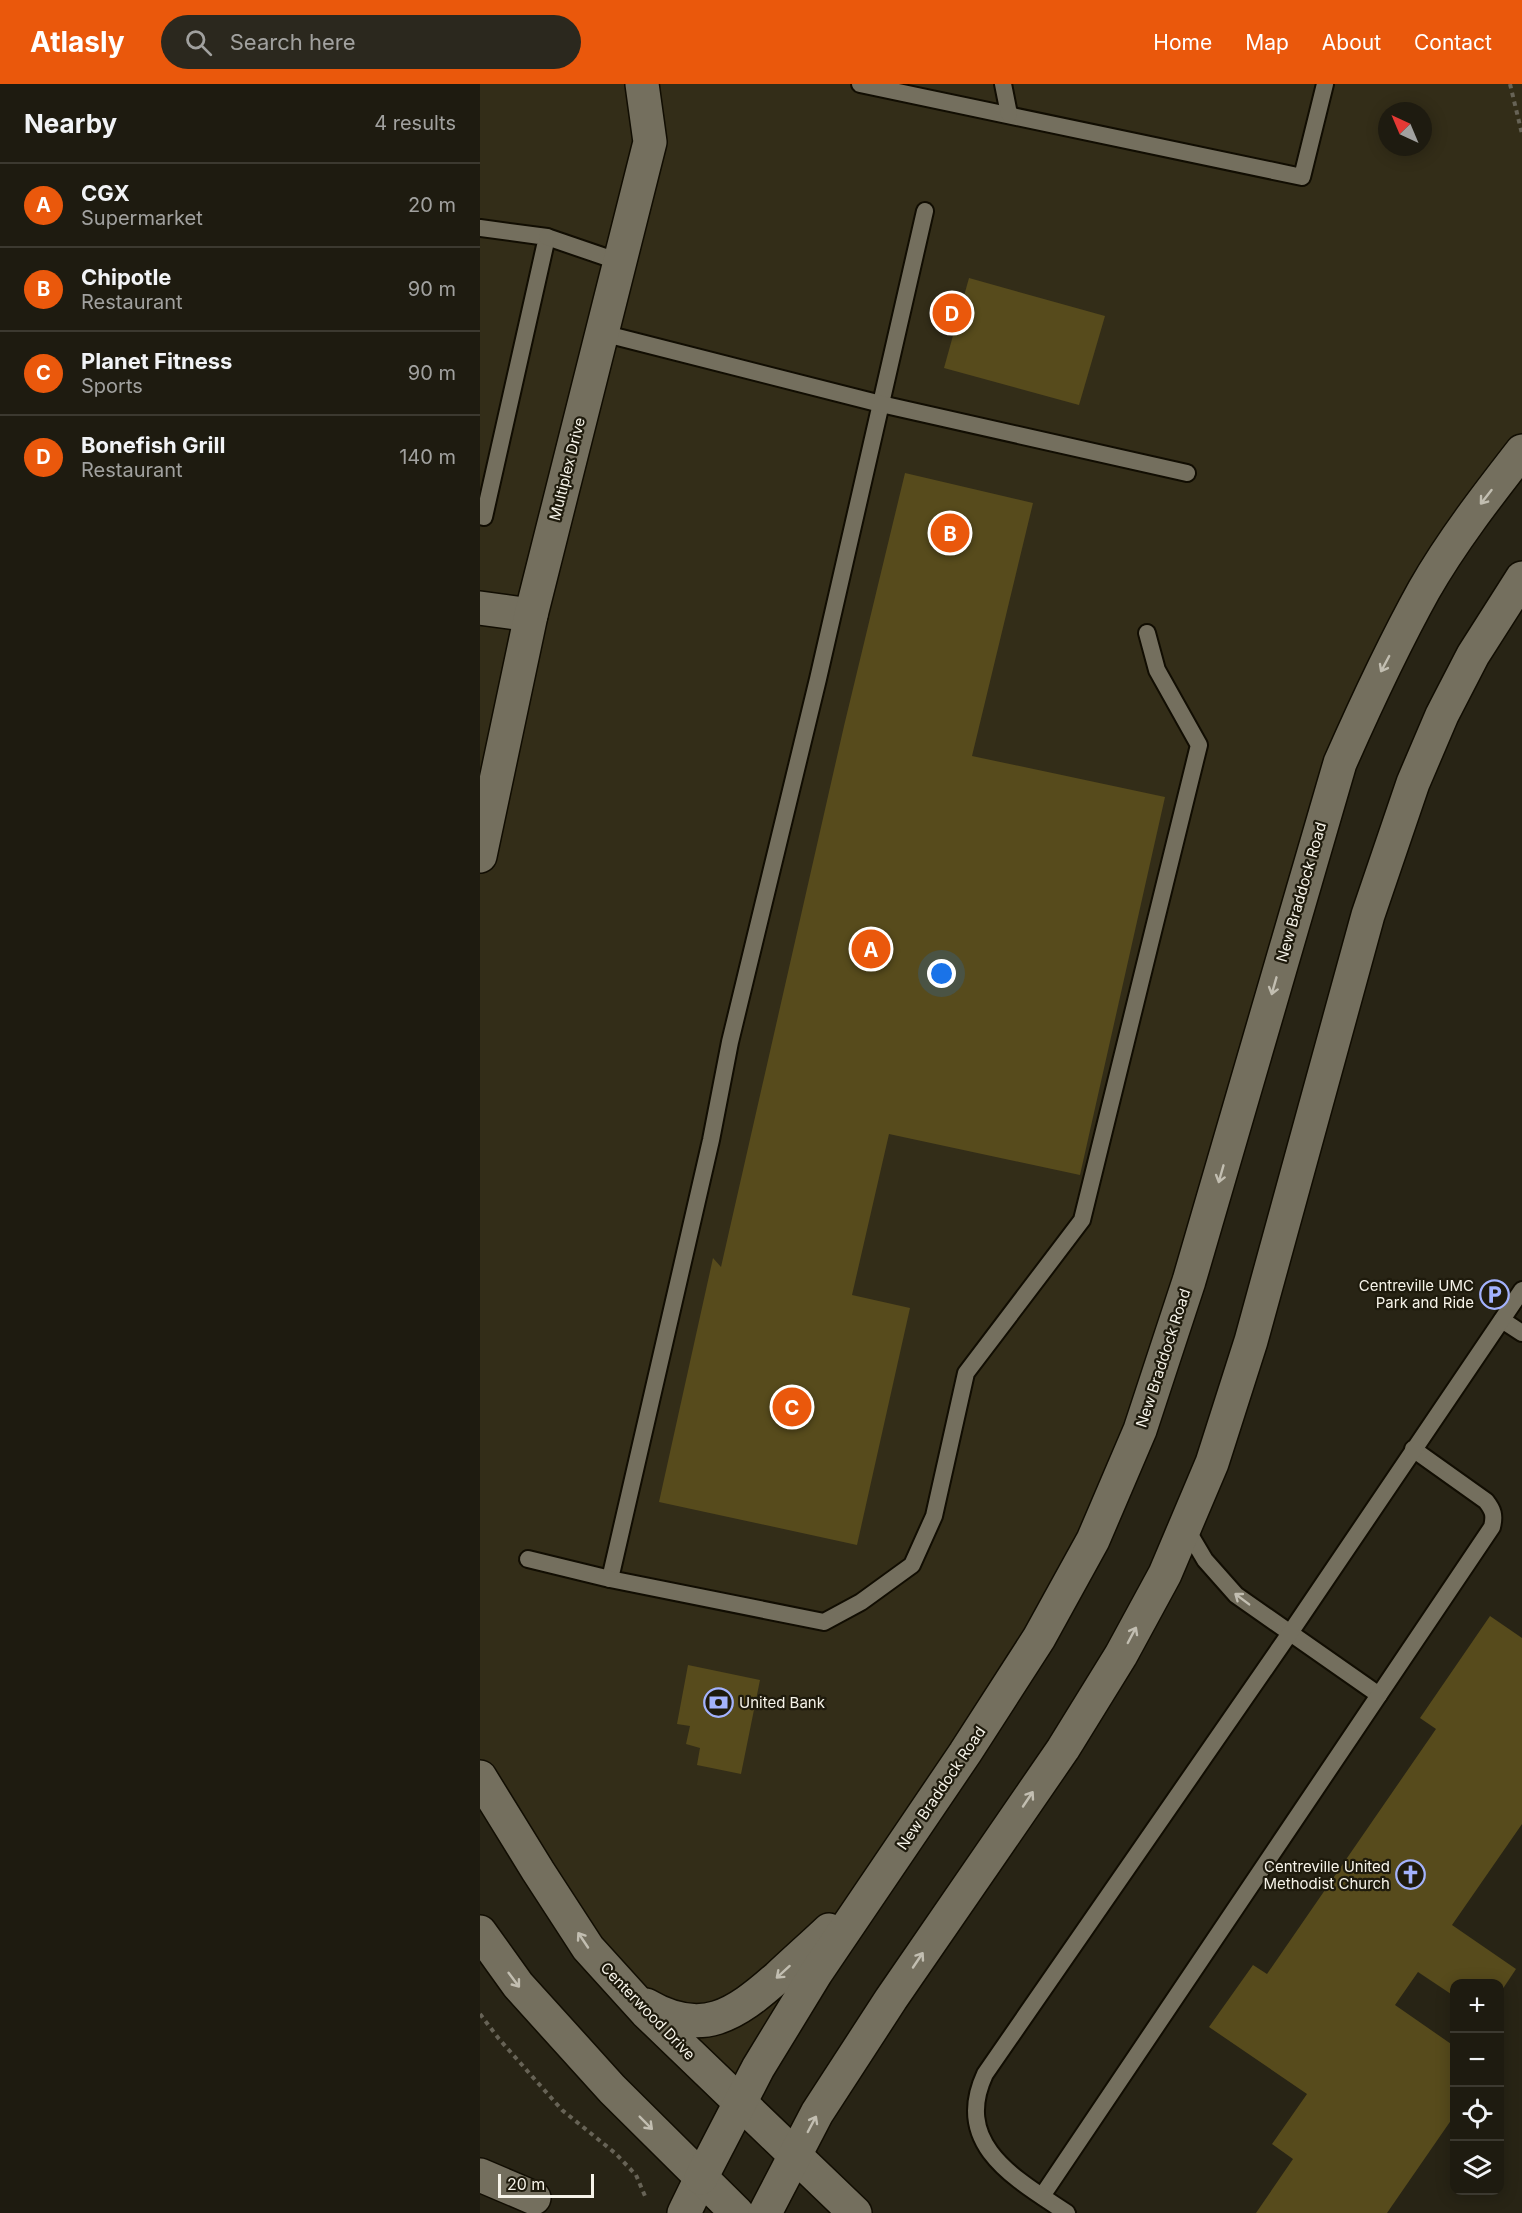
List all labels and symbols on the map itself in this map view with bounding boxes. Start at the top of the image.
north arrow [1378,102,1432,156]
pin: D [932,290,972,336]
street label: Multiplex Drive [545,415,589,523]
one-way arrow [1480,489,1493,505]
pin: B [930,510,970,556]
one-way arrow [1379,655,1391,673]
street label: New Braddock Road [1272,820,1330,964]
pin: A [852,926,890,972]
your location [927,959,956,988]
one-way arrow [1268,976,1279,995]
one-way arrow [1215,1164,1226,1183]
place label: Centreville UMC Park and Ride [1359,1276,1474,1312]
parking icon: Centreville UMC Park and Ride [1479,1278,1511,1310]
street label: New Braddock Road [1132,1286,1194,1430]
pin: C [772,1384,812,1430]
one-way arrow [1234,1593,1250,1605]
one-way arrow [1127,1626,1138,1644]
bank icon: United Bank [702,1686,734,1718]
place label: United Bank [739,1693,826,1712]
street label: New Braddock Road [893,1723,989,1853]
one-way arrow [1022,1792,1034,1808]
place label: Centreville United Methodist Church [1264,1857,1390,1893]
church icon: Centreville United Methodist Church [1395,1859,1427,1891]
one-way arrow [577,1932,589,1949]
one-way arrow [912,1953,924,1969]
street label: Centerwood Drive [597,1958,699,2064]
one-way arrow [776,1965,791,1979]
one-way arrow [508,1971,521,1987]
one-way arrow [639,2116,654,2131]
one-way arrow [806,2116,818,2133]
scale bar [498,2171,594,2198]

